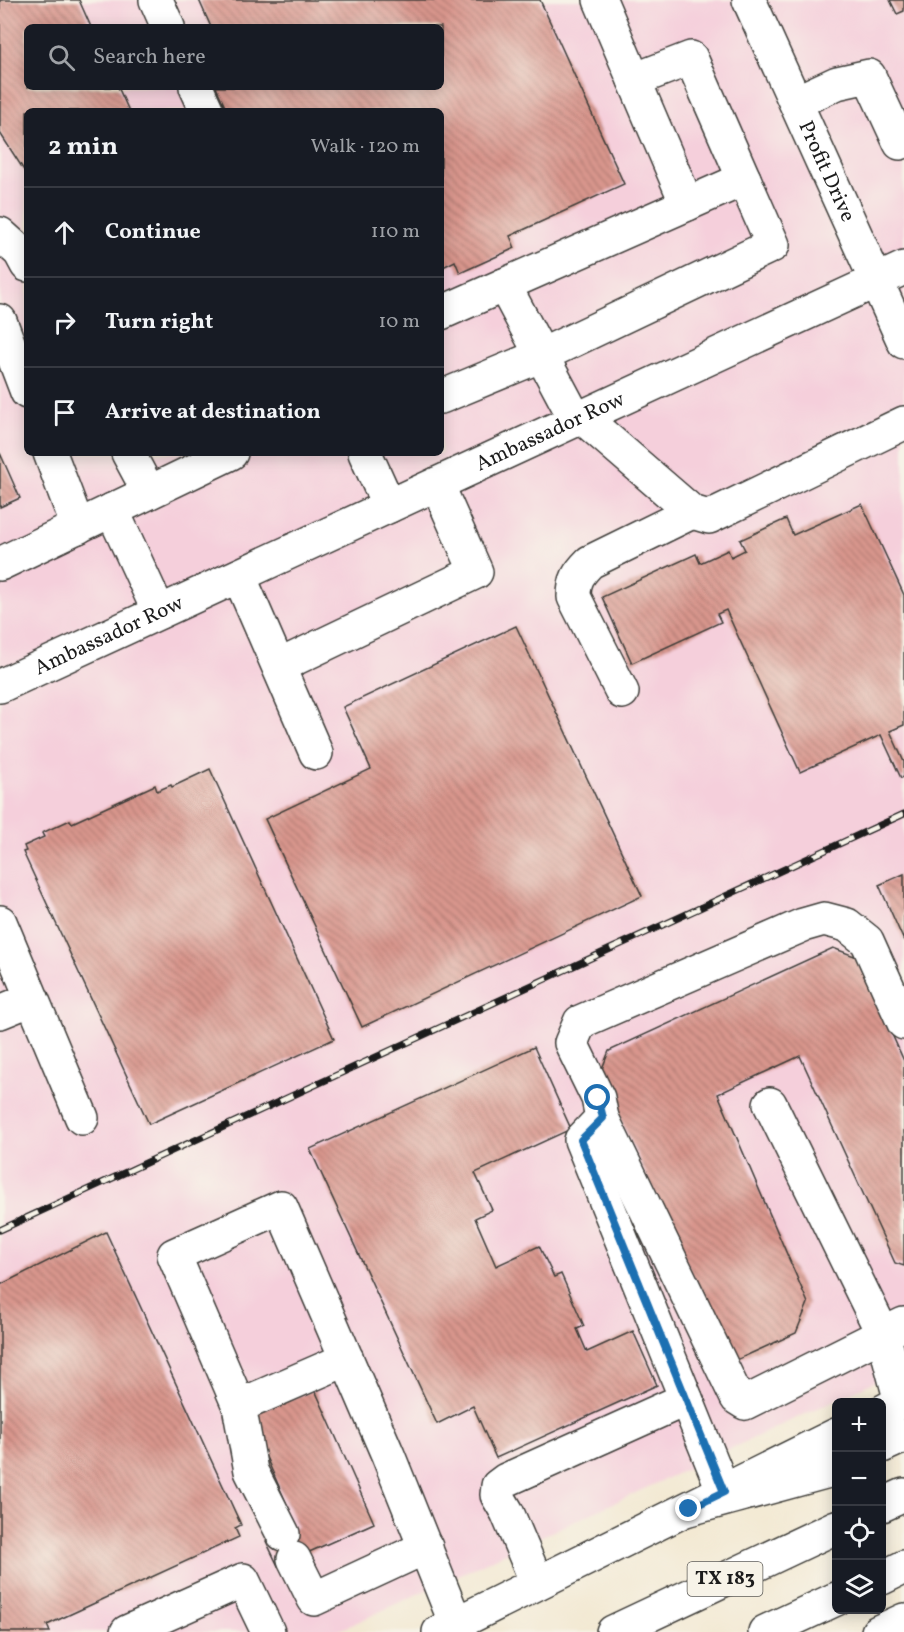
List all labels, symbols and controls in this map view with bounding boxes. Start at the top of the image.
search box [24,24,444,90]
icon: search [45,41,78,74]
text: Search here [93,42,206,73]
street label: Profit Drive [791,116,862,227]
text: 2 min [48,129,118,165]
text: Walk · 120 m [311,133,420,161]
icon: ahead [48,216,81,249]
text: Continue [105,217,201,248]
text: 110 m [371,218,420,246]
icon: right [48,306,81,339]
text: Turn right [105,307,213,338]
text: 10 m [379,308,420,336]
street label: Ambassador Row [471,385,629,479]
icon: arrive [48,396,81,429]
text: Arrive at destination [105,397,321,428]
street label: Ambassador Row [30,589,188,683]
route start [584,1084,610,1110]
map controls [832,1398,886,1614]
button: + [832,1398,886,1452]
button: − [832,1452,886,1506]
route end [675,1495,701,1521]
button: locate [832,1506,886,1560]
button: layers [832,1560,886,1614]
road number: TX 183 [688,1562,762,1596]

